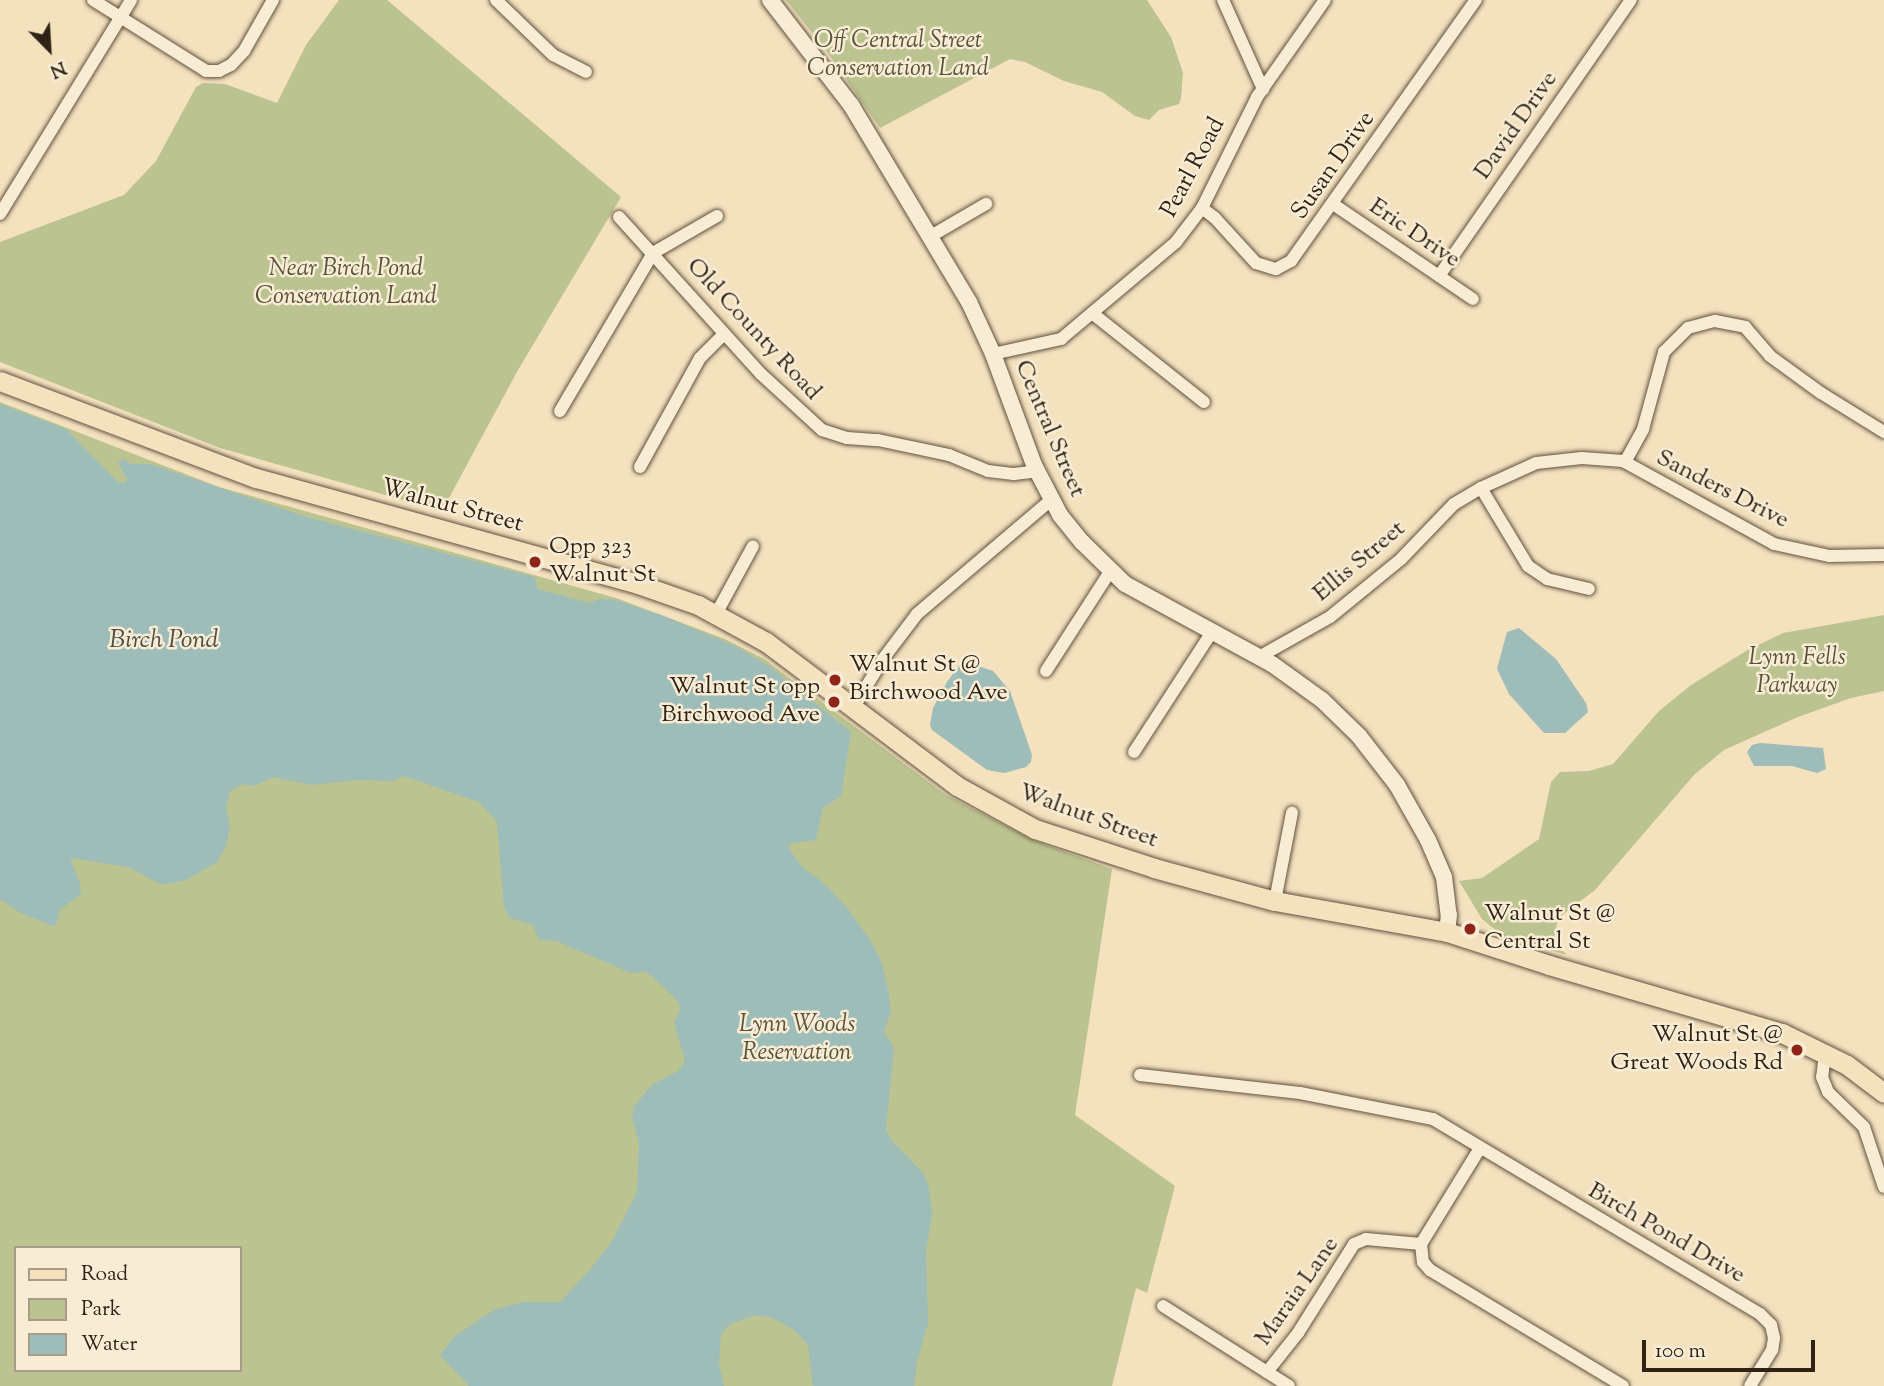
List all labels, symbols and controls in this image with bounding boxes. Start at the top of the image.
north arrow [14,14,84,84]
park label: Off Central Street Conservation Land [807,28,989,84]
text: N [45,53,70,84]
street label: David Drive [1469,66,1565,186]
street label: Susan Drive [1286,106,1382,226]
street label: Pearl Road [1156,113,1232,223]
street label: Eric Drive [1363,193,1465,275]
street label: Old County Road [680,253,826,407]
park label: Near Birch Pond Conservation Land [255,256,437,312]
street label: Central Street [1007,356,1091,502]
street label: Sanders Drive [1651,444,1793,536]
street label: Walnut Street [378,474,526,540]
street label: Ellis Street [1308,515,1412,609]
place label: Opp 323 Walnut St [549,534,656,590]
marker: Opp 323 Walnut St [527,554,543,570]
water label: Birch Pond [109,625,219,657]
park label: Lynn Fells Parkway [1748,645,1846,701]
place label: Walnut St @ Birchwood Ave [849,652,1008,708]
marker: Walnut St @ Birchwood Ave [827,672,843,688]
place label: Walnut St opp Birchwood Ave [661,674,820,730]
marker: Walnut St opp Birchwood Ave [826,694,842,710]
street label: Walnut Street [1014,778,1162,856]
place label: Walnut St @ Central St [1484,901,1615,957]
marker: Walnut St @ Central St [1462,921,1478,937]
park label: Lynn Woods Reservation [739,1012,855,1068]
place label: Walnut St @ Great Woods Rd [1610,1022,1783,1078]
marker: Walnut St @ Great Woods Rd [1789,1042,1805,1058]
street label: Birch Pond Drive [1582,1177,1750,1291]
street label: Maraia Lane [1250,1232,1346,1352]
legend [14,1246,242,1372]
text: Road [81,1260,128,1290]
text: Park [81,1295,121,1325]
scale bar [1646,1326,1819,1370]
text: Water [81,1330,137,1360]
text: 100 m [1655,1337,1706,1367]

